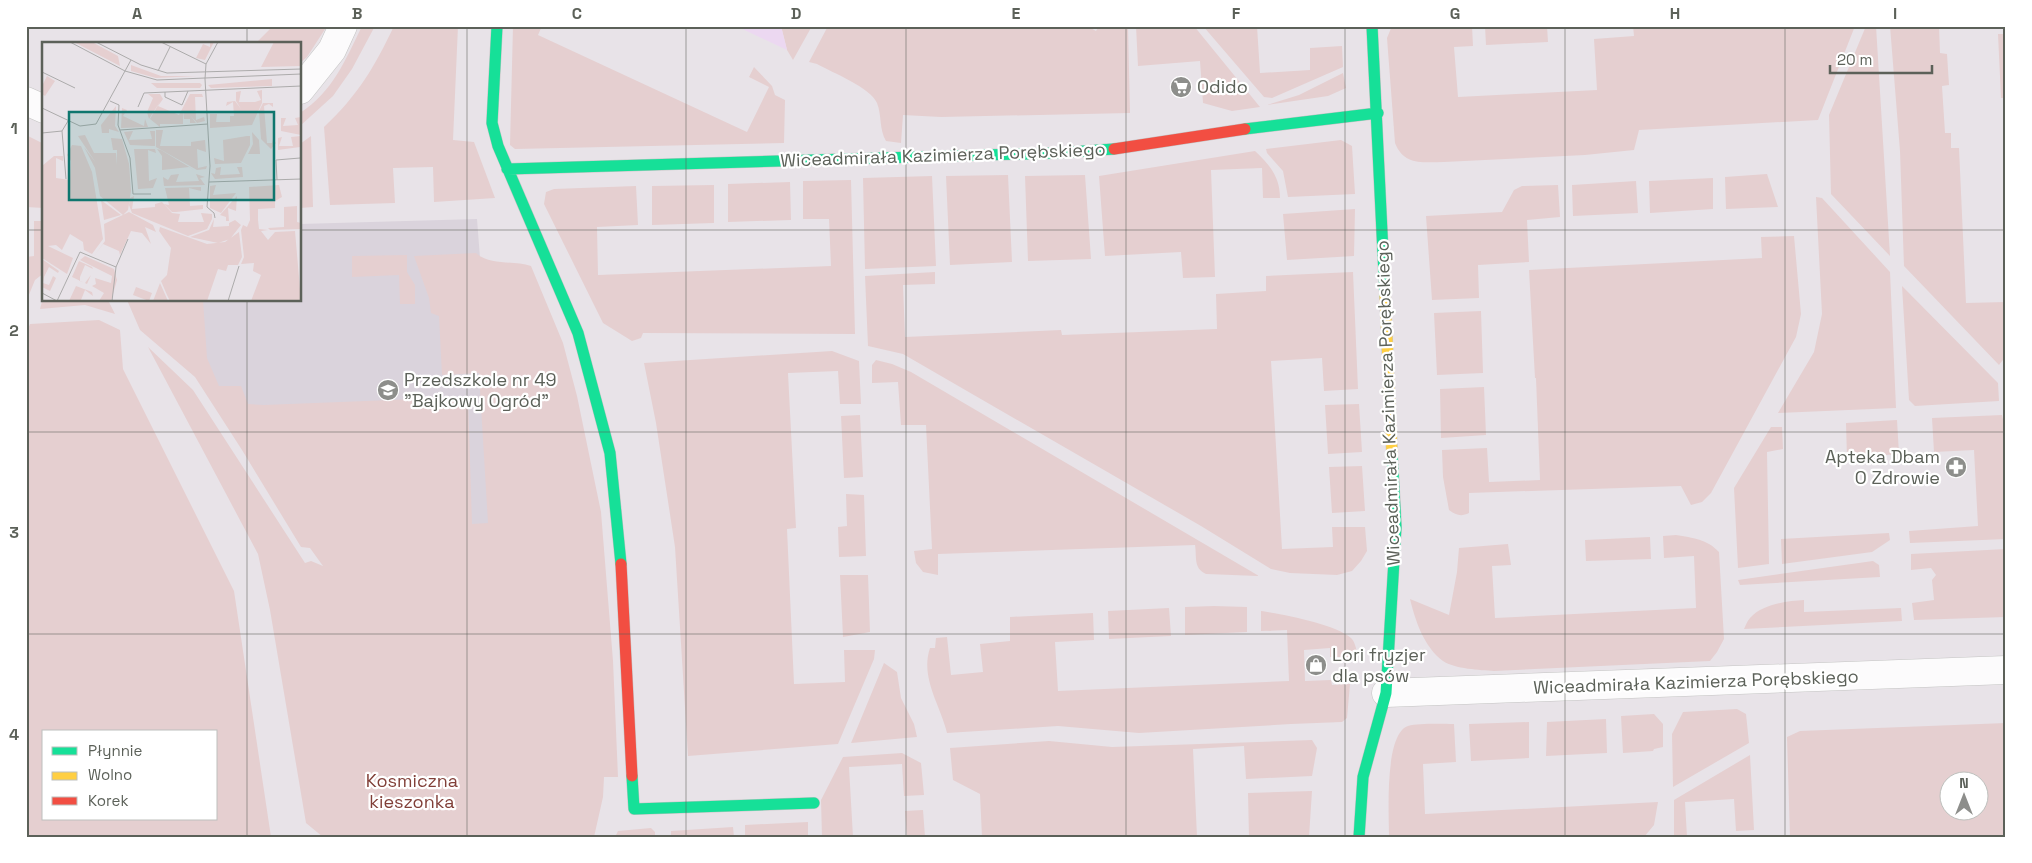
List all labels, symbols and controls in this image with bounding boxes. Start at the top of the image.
text: A [132,3,142,24]
text: B [352,3,362,24]
text: C [572,3,582,24]
text: D [791,3,801,24]
text: E [1012,3,1021,24]
text: F [1232,3,1241,24]
text: G [1450,3,1460,24]
text: H [1670,3,1680,24]
text: I [1893,3,1897,24]
inset map [42,42,301,301]
scale bar [1830,42,1932,74]
text: 20 m [1837,50,1872,69]
supermarket icon: Odido [1169,75,1193,99]
place label: Odido [1197,75,1248,98]
text: 1 [10,118,18,139]
street label: Wiceadmirała Kazimierza Porębskiego [780,137,1106,172]
street label: Wiceadmirała Kazimierza Porębskiego [1370,240,1405,566]
text: 2 [9,320,19,341]
place label: Przedszkole nr 49 "Bajkowy Ogród" [404,368,556,412]
school or university icon: Przedszkole nr 49 "Bajkowy Ogród" [376,378,400,402]
place label: Apteka Dbam O Zdrowie [1825,445,1940,489]
pharmacy icon: Apteka Dbam O Zdrowie [1944,455,1968,479]
text: 3 [9,522,19,543]
place label: Lori fryzjer dla psów [1332,643,1426,687]
shop icon: Lori fryzjer dla psów [1304,653,1328,677]
street label: Wiceadmirała Kazimierza Porębskiego [1533,664,1859,699]
text: 4 [9,724,19,745]
legend [42,730,218,820]
text: Płynnie [88,741,142,760]
text: Wolno [88,765,132,784]
park label: Kosmiczna kieszonka [366,769,458,813]
north arrow [1940,770,1990,820]
text: N [1959,774,1969,792]
text: Korek [88,791,128,810]

